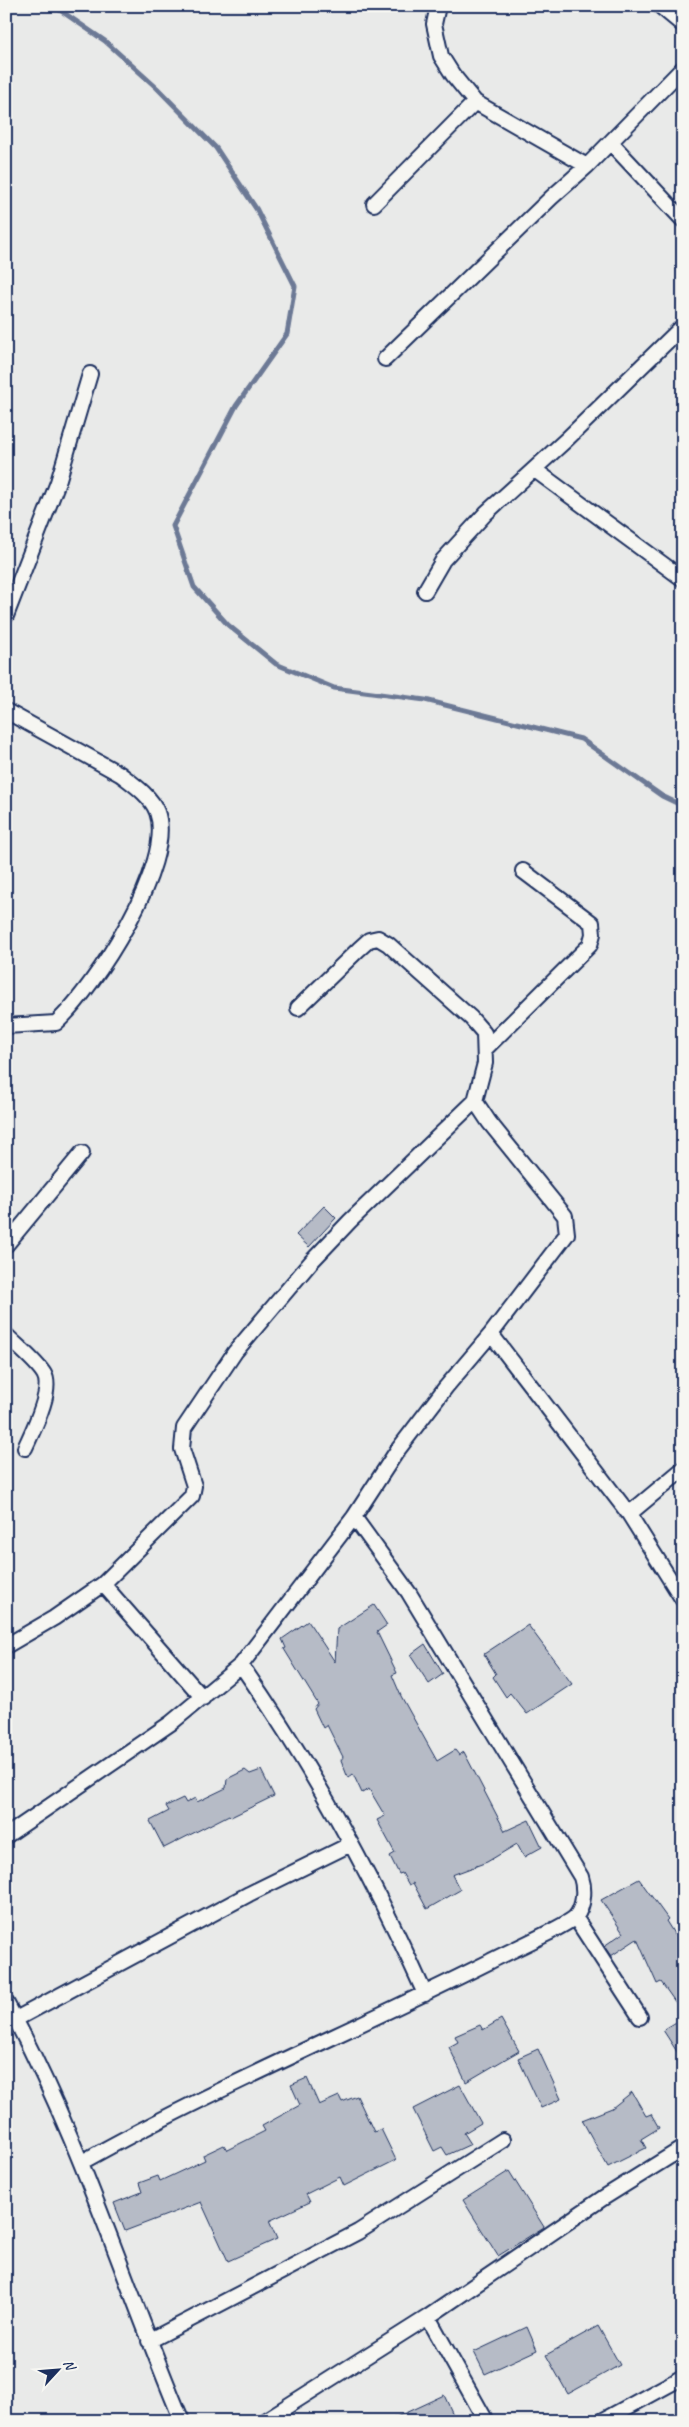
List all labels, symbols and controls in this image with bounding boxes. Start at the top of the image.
north arrow [32,2344,82,2394]
text: N [60,2357,80,2374]

